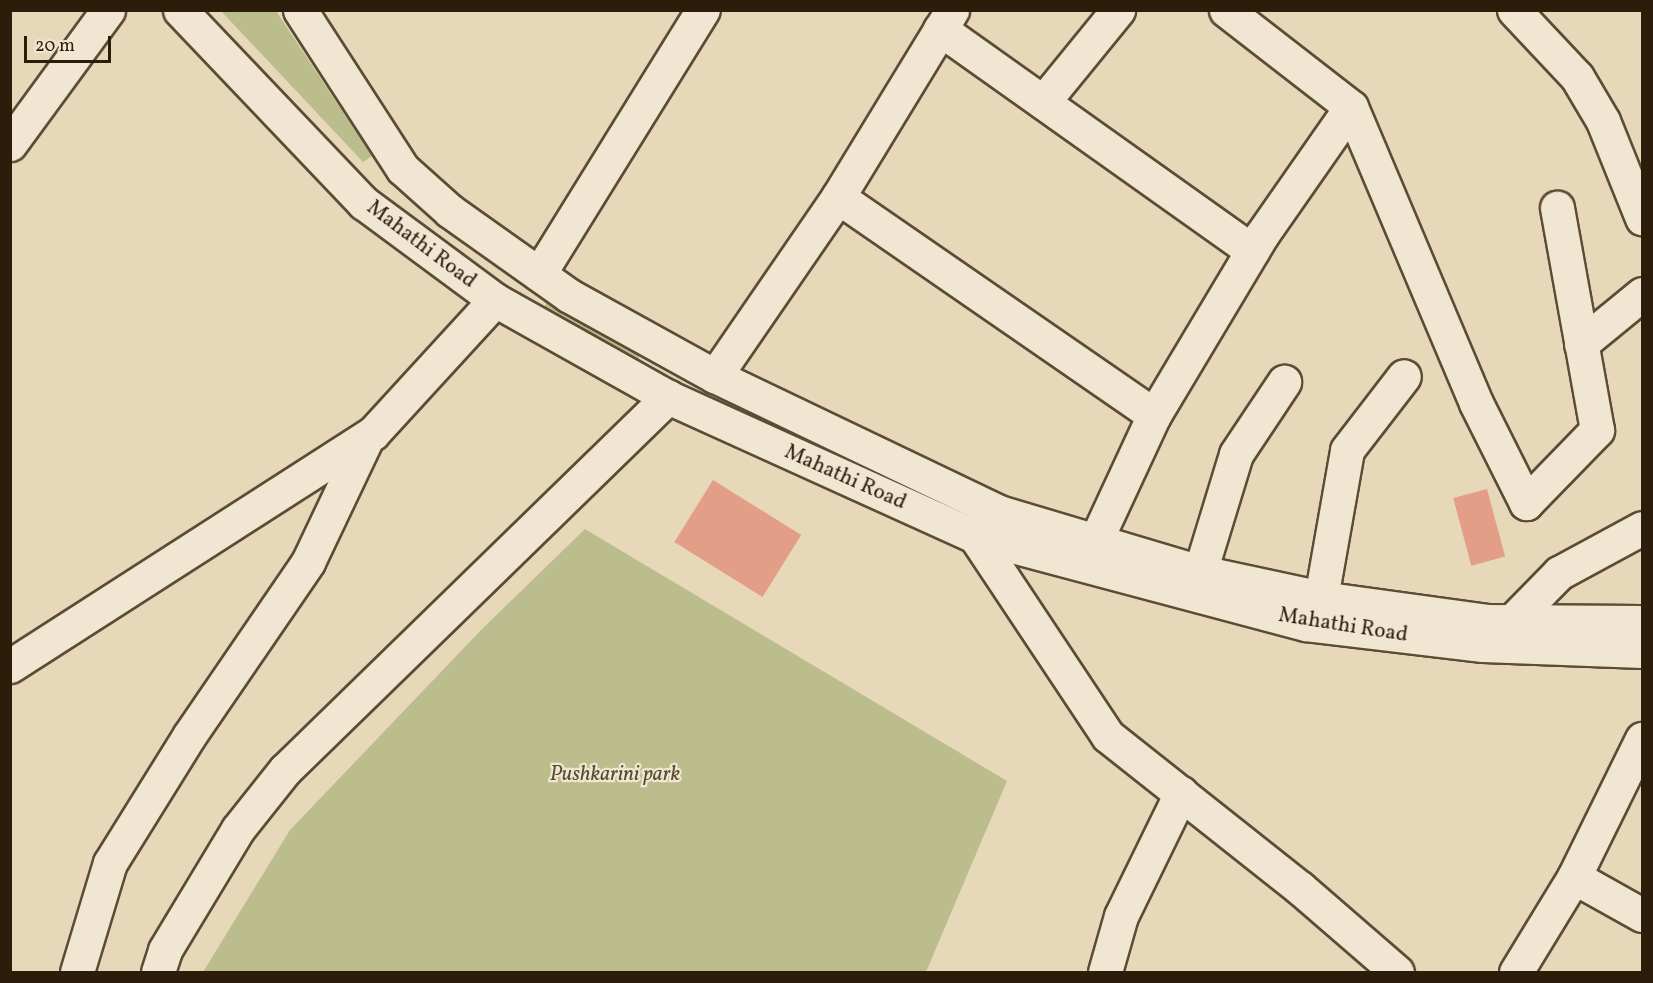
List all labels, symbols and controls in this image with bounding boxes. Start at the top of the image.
scale bar [27,24,114,62]
text: 20 m [35,34,75,59]
street label: Mahathi Road [361,196,481,294]
street label: Mahathi Road [780,440,910,516]
street label: Mahathi Road [1277,603,1409,649]
park label: Pushkarini park [550,762,680,788]

